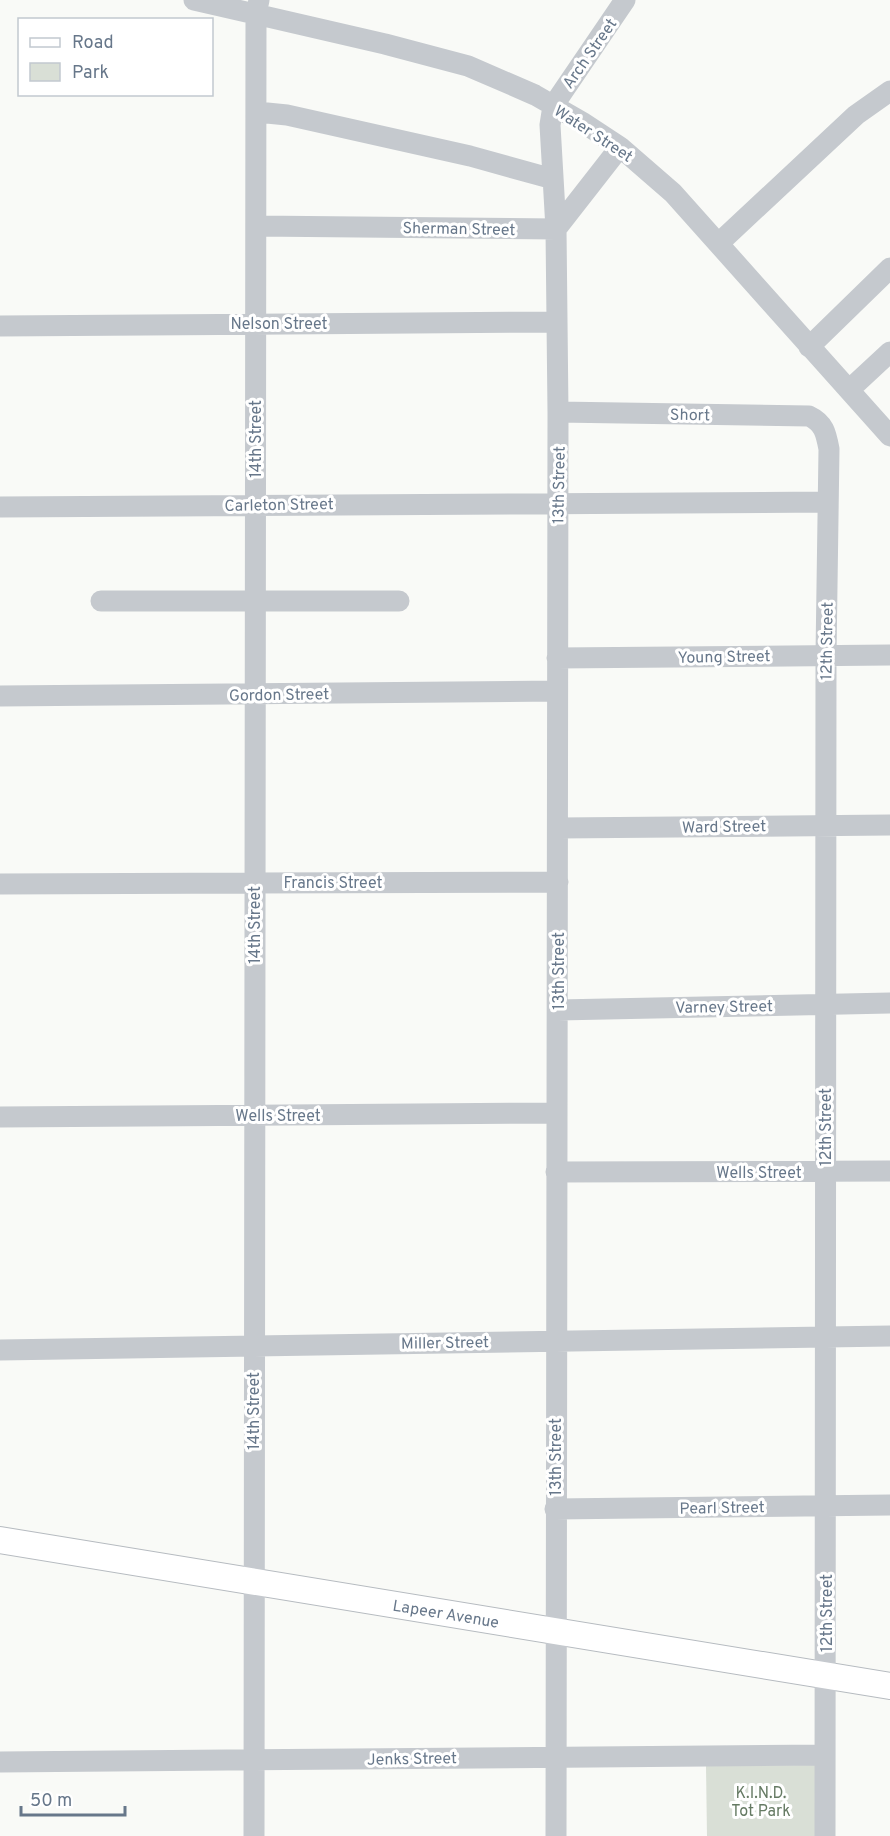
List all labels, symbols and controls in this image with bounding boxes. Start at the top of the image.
street label: Arch Street [559,15,622,93]
legend [18,18,213,96]
text: Road [72,32,114,55]
text: Park [72,62,109,85]
street label: Water Street [550,102,636,168]
street label: Sherman Street [402,219,516,241]
street label: Nelson Street [230,315,328,335]
street label: 14th Street [247,400,267,478]
street label: Short [670,406,710,426]
street label: 13th Street [549,446,571,524]
street label: Carleton Street [224,495,334,517]
street label: 12th Street [817,602,839,680]
street label: Young Street [677,647,771,669]
street label: Gordon Street [229,685,329,707]
street label: Ward Street [682,817,766,839]
street label: Francis Street [284,874,382,894]
street label: 14th Street [246,886,266,964]
street label: 13th Street [550,932,570,1010]
street label: Varney Street [675,997,773,1019]
street label: 12th Street [817,1088,837,1166]
street label: Wells Street [235,1107,321,1127]
street label: Wells Street [716,1164,802,1184]
street label: Miller Street [401,1333,489,1355]
street label: 14th Street [245,1372,265,1450]
street label: 13th Street [547,1418,567,1496]
street label: Pearl Street [679,1498,765,1520]
street label: 12th Street [818,1574,838,1652]
street label: Lapeer Avenue [391,1597,500,1634]
street label: Jenks Street [367,1749,457,1771]
scale bar [21,1779,124,1817]
park label: K.I.N.D. Tot Park [731,1784,791,1822]
text: 50 m [30,1790,72,1813]

